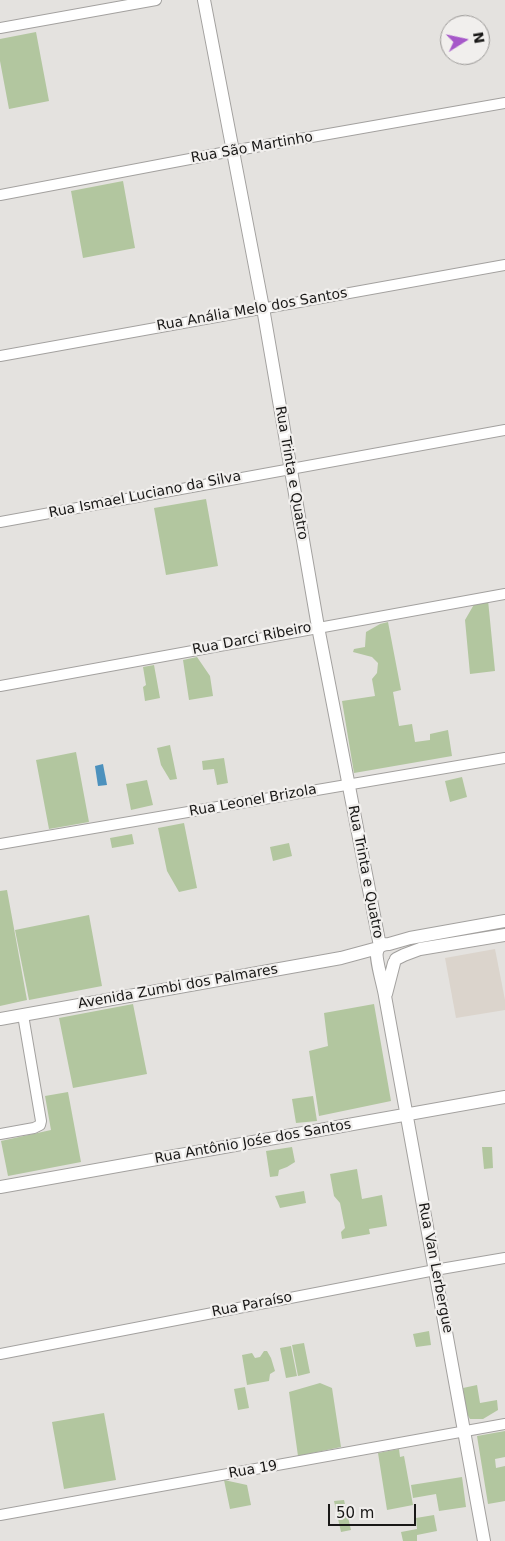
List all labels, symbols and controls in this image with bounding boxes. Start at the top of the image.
north arrow [440,15,490,65]
text: N [470,30,488,45]
street label: Rua São Martinho [190,129,314,167]
street label: Rua Anália Melo dos Santos [155,285,349,335]
street label: Rua Trinta e Quatro [271,405,311,541]
street label: Rua Ismael Luciano da Silva [47,468,243,522]
street label: Rua Darci Ribeiro [191,619,313,659]
street label: Rua Leonel Brizola [188,782,318,820]
street label: Rua Trinta e Quatro [344,804,386,940]
street label: Avenida Zumbi dos Palmares [77,961,279,1013]
street label: Rua Antônio Jośe dos Santos [153,1116,353,1168]
street label: Rua Van Lerbergue [414,1201,456,1335]
street label: Rua Paraíso [210,1289,294,1321]
street label: Rua 19 [228,1457,278,1483]
scale bar [330,1494,418,1526]
text: 50 m [336,1504,374,1522]

